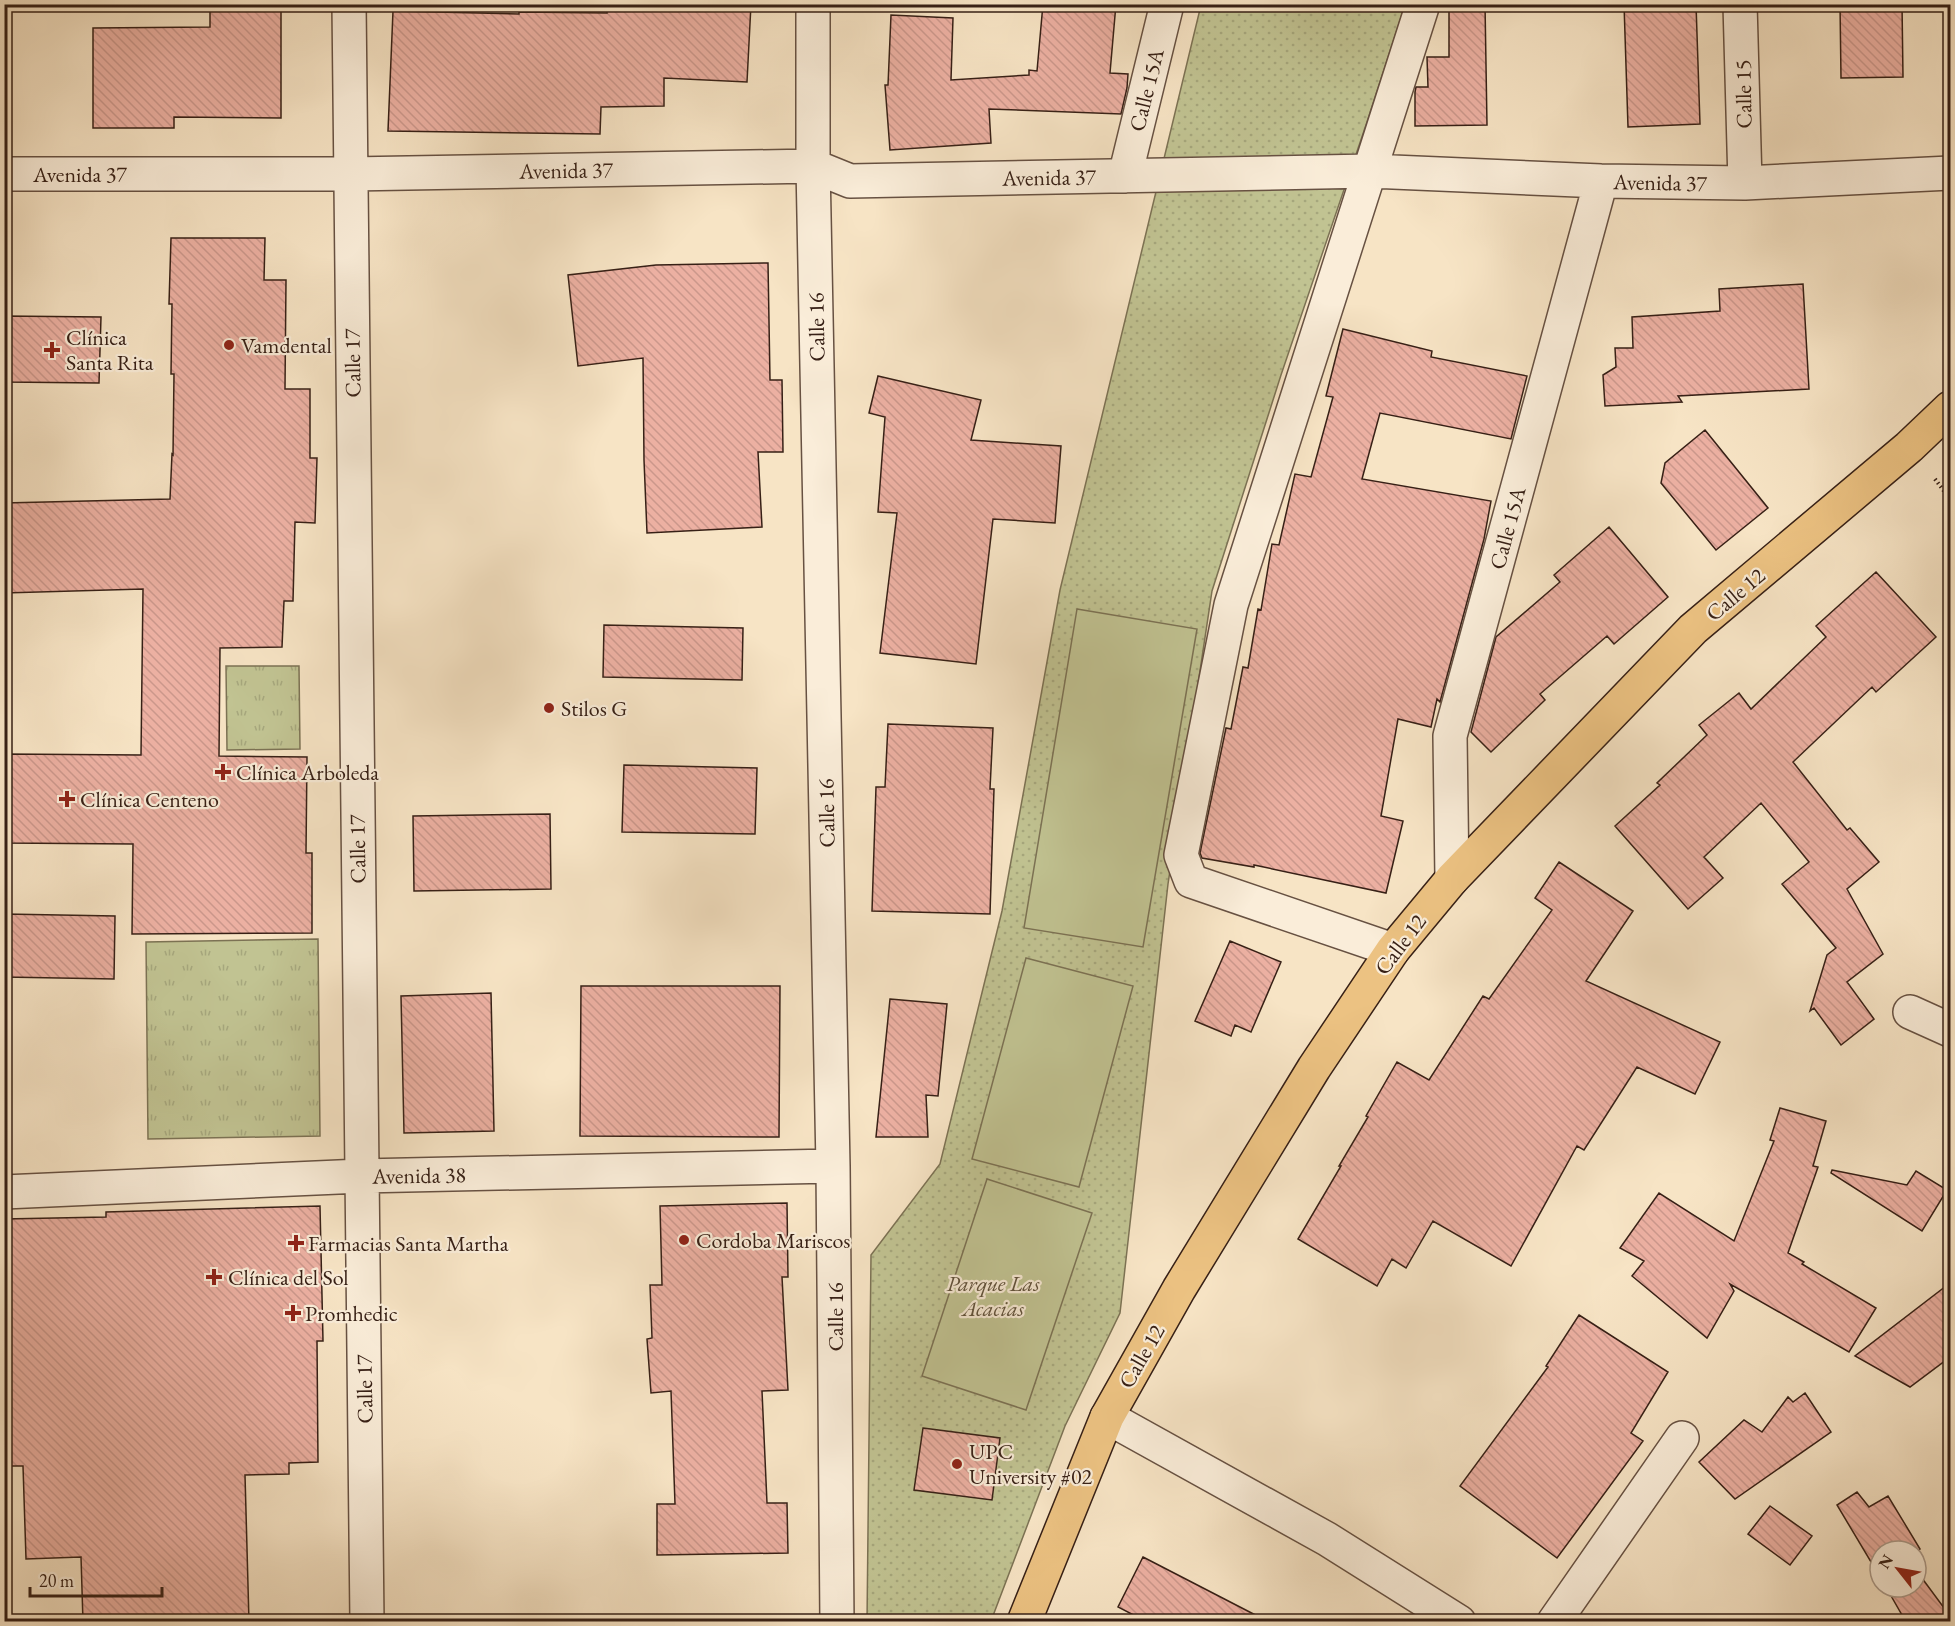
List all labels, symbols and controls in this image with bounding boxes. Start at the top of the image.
street label: Calle 15A [1122,45,1171,135]
street label: Calle 15 [1728,59,1759,129]
street label: Avenida 37 [518,155,614,186]
street label: Avenida 37 [32,160,127,189]
street label: Avenida 37 [1001,162,1097,193]
street label: Avenida 37 [1612,167,1708,198]
street label: Calle 16 [801,292,832,362]
place label: Clínica Santa Rita [66,323,154,377]
street label: Calle 17 [337,328,368,398]
place label: Vamdental [241,331,332,360]
marker: Vamdental [222,338,236,352]
marker: Clínica Santa Rita [43,341,61,359]
street label: Calle 15A [1483,483,1533,573]
street label: Calle 12 [1700,561,1771,628]
place label: Stilos G [561,694,627,723]
marker: Stilos G [542,701,556,715]
place label: Clínica Arboleda [236,758,379,787]
marker: Clínica Arboleda [214,763,232,781]
street label: Calle 16 [811,778,842,848]
place label: Clínica Centeno [80,785,219,814]
marker: Clínica Centeno [58,790,76,808]
street label: Calle 17 [342,814,373,884]
street label: Calle 12 [1368,908,1433,981]
street label: Avenida 38 [371,1160,466,1191]
place label: Cordoba Mariscos [696,1226,850,1255]
place label: Farmacias Santa Martha [308,1229,509,1258]
marker: Cordoba Mariscos [677,1233,691,1247]
marker: Farmacias Santa Martha [289,1236,303,1250]
place label: Clínica del Sol [228,1263,349,1292]
marker: Clínica del Sol [205,1268,223,1286]
park label: Parque Las Acacias [947,1269,1040,1323]
street label: Calle 16 [821,1282,850,1352]
place label: Promhedic [305,1299,398,1328]
marker: Promhedic [286,1306,300,1320]
street label: Calle 12 [1112,1319,1171,1393]
street label: Calle 17 [349,1354,380,1424]
place label: UPC University #02 [969,1437,1093,1491]
marker: UPC University #02 [950,1457,964,1471]
north arrow [1868,1539,1928,1599]
text: N [1873,1551,1898,1572]
scale bar [30,1560,162,1598]
text: 20 m [39,1569,74,1592]

